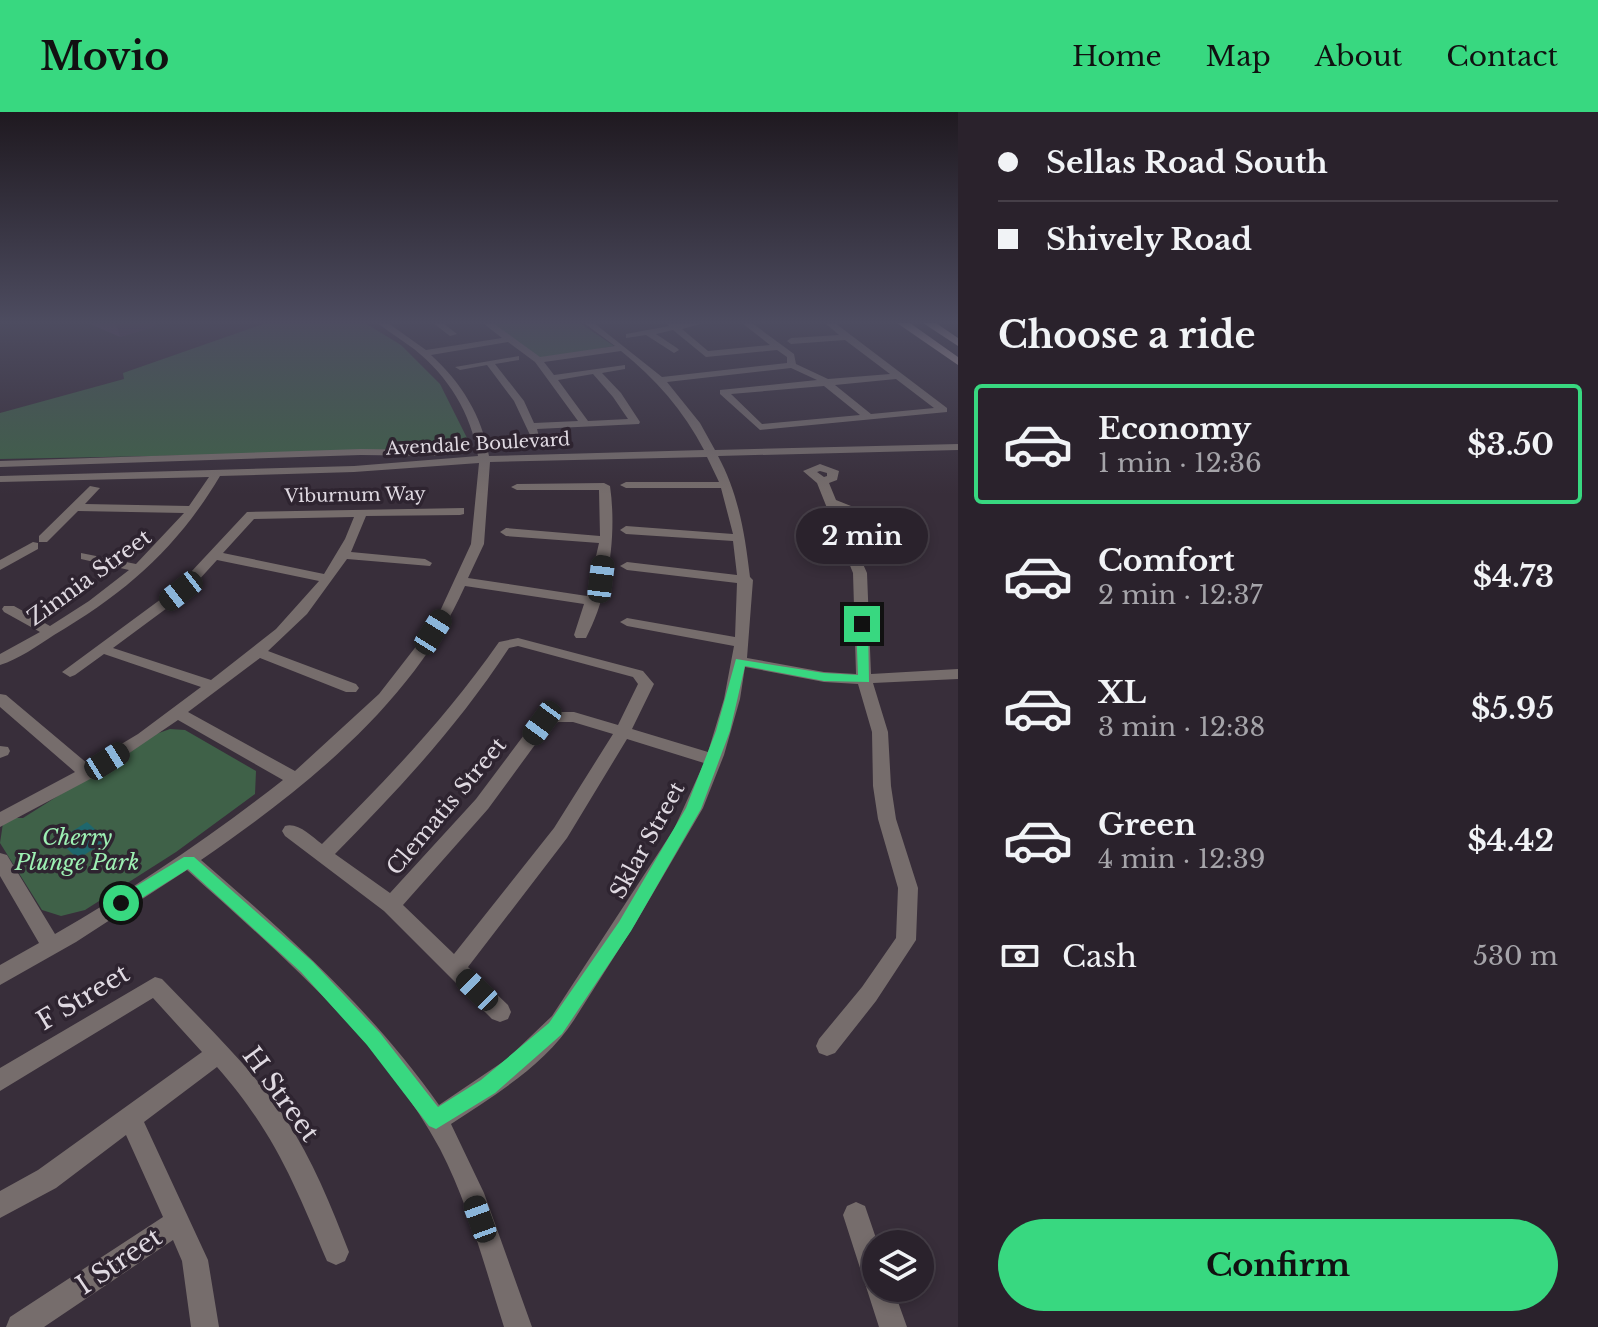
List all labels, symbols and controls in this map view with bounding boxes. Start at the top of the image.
text: Movio [40,33,169,80]
text: Home [1072,39,1162,74]
text: Map [1206,39,1271,74]
text: About [1315,39,1402,74]
text: Contact [1446,39,1558,74]
text: Sellas Road South [1046,144,1328,181]
text: Shively Road [1046,221,1252,258]
text: Choose a ride [998,313,1255,358]
icon: car [1002,408,1074,480]
text: Economy [1098,410,1251,447]
text: $3.50 [1467,426,1554,463]
street label: Avendale Boulevard [384,428,571,460]
text: 1 min · 12:36 [1098,447,1262,479]
street label: Viburnum Way [283,483,426,507]
callout: 2 min [796,508,928,564]
text: 2 min [822,520,902,552]
street label: Zinnia Street [22,523,157,631]
icon: car [1002,540,1074,612]
text: Comfort [1098,542,1235,579]
car [586,554,616,604]
text: $4.73 [1473,558,1554,595]
car [155,567,207,615]
text: 2 min · 12:37 [1098,579,1263,611]
car [410,605,456,659]
route end [844,606,880,642]
icon: car [1002,672,1074,744]
text: XL [1098,674,1146,711]
text: $5.95 [1471,690,1554,727]
car [518,697,566,749]
text: 3 min · 12:38 [1098,711,1265,743]
street label: Clematis Street [381,731,512,881]
car [80,738,134,784]
street label: Sklar Street [604,776,691,903]
icon: car [1002,804,1074,876]
text: Green [1098,806,1196,843]
text: $4.42 [1468,822,1554,859]
park label: Cherry Plunge Park [14,824,139,876]
text: 4 min · 12:39 [1098,843,1265,875]
route start [103,885,139,921]
icon: cash [998,934,1042,978]
text: Cash [1062,938,1137,975]
text: 530 m [1473,940,1558,972]
street label: F Street [31,957,135,1037]
car [451,965,503,1015]
street label: H Street [236,1040,326,1148]
car [461,1192,499,1246]
button: Confirm [998,1219,1558,1311]
street label: I Street [70,1221,168,1301]
map controls [862,1230,934,1302]
button: layers [862,1230,934,1302]

